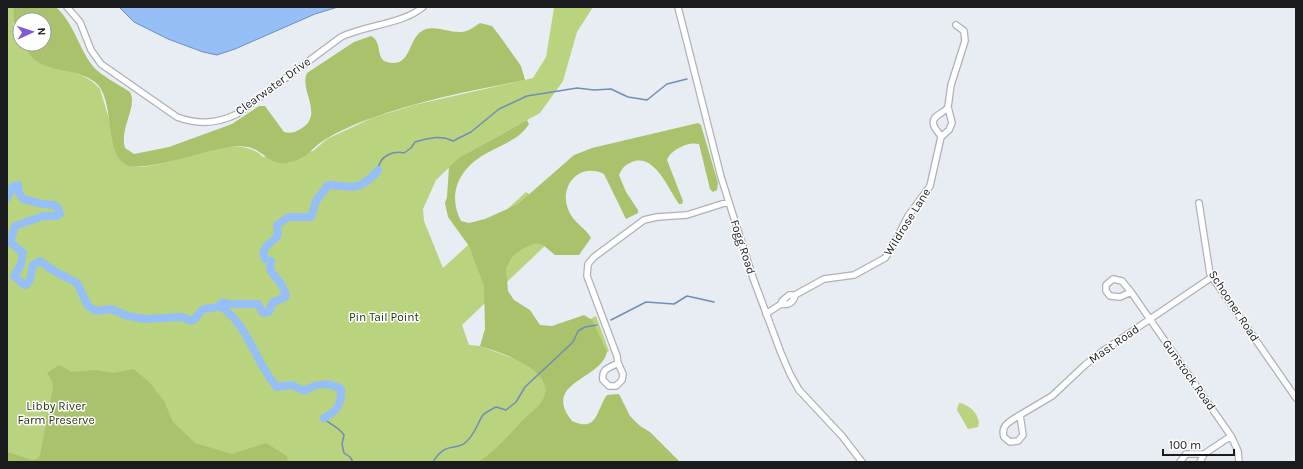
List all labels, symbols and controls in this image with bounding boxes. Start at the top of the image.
north arrow [12,12,52,52]
text: N [35,27,48,36]
street label: Clearwater Drive [233,54,313,118]
street label: Wildrose Lane [881,186,933,258]
street label: Fogg Road [728,218,758,276]
street label: Schooner Road [1206,268,1262,344]
park label: Pin Tail Point [349,310,420,324]
street label: Mast Road [1086,322,1142,366]
street label: Gunstock Road [1159,337,1219,413]
park label: Libby River Farm Preserve [17,399,95,427]
scale bar [1163,431,1234,457]
text: 100 m [1169,438,1201,452]

